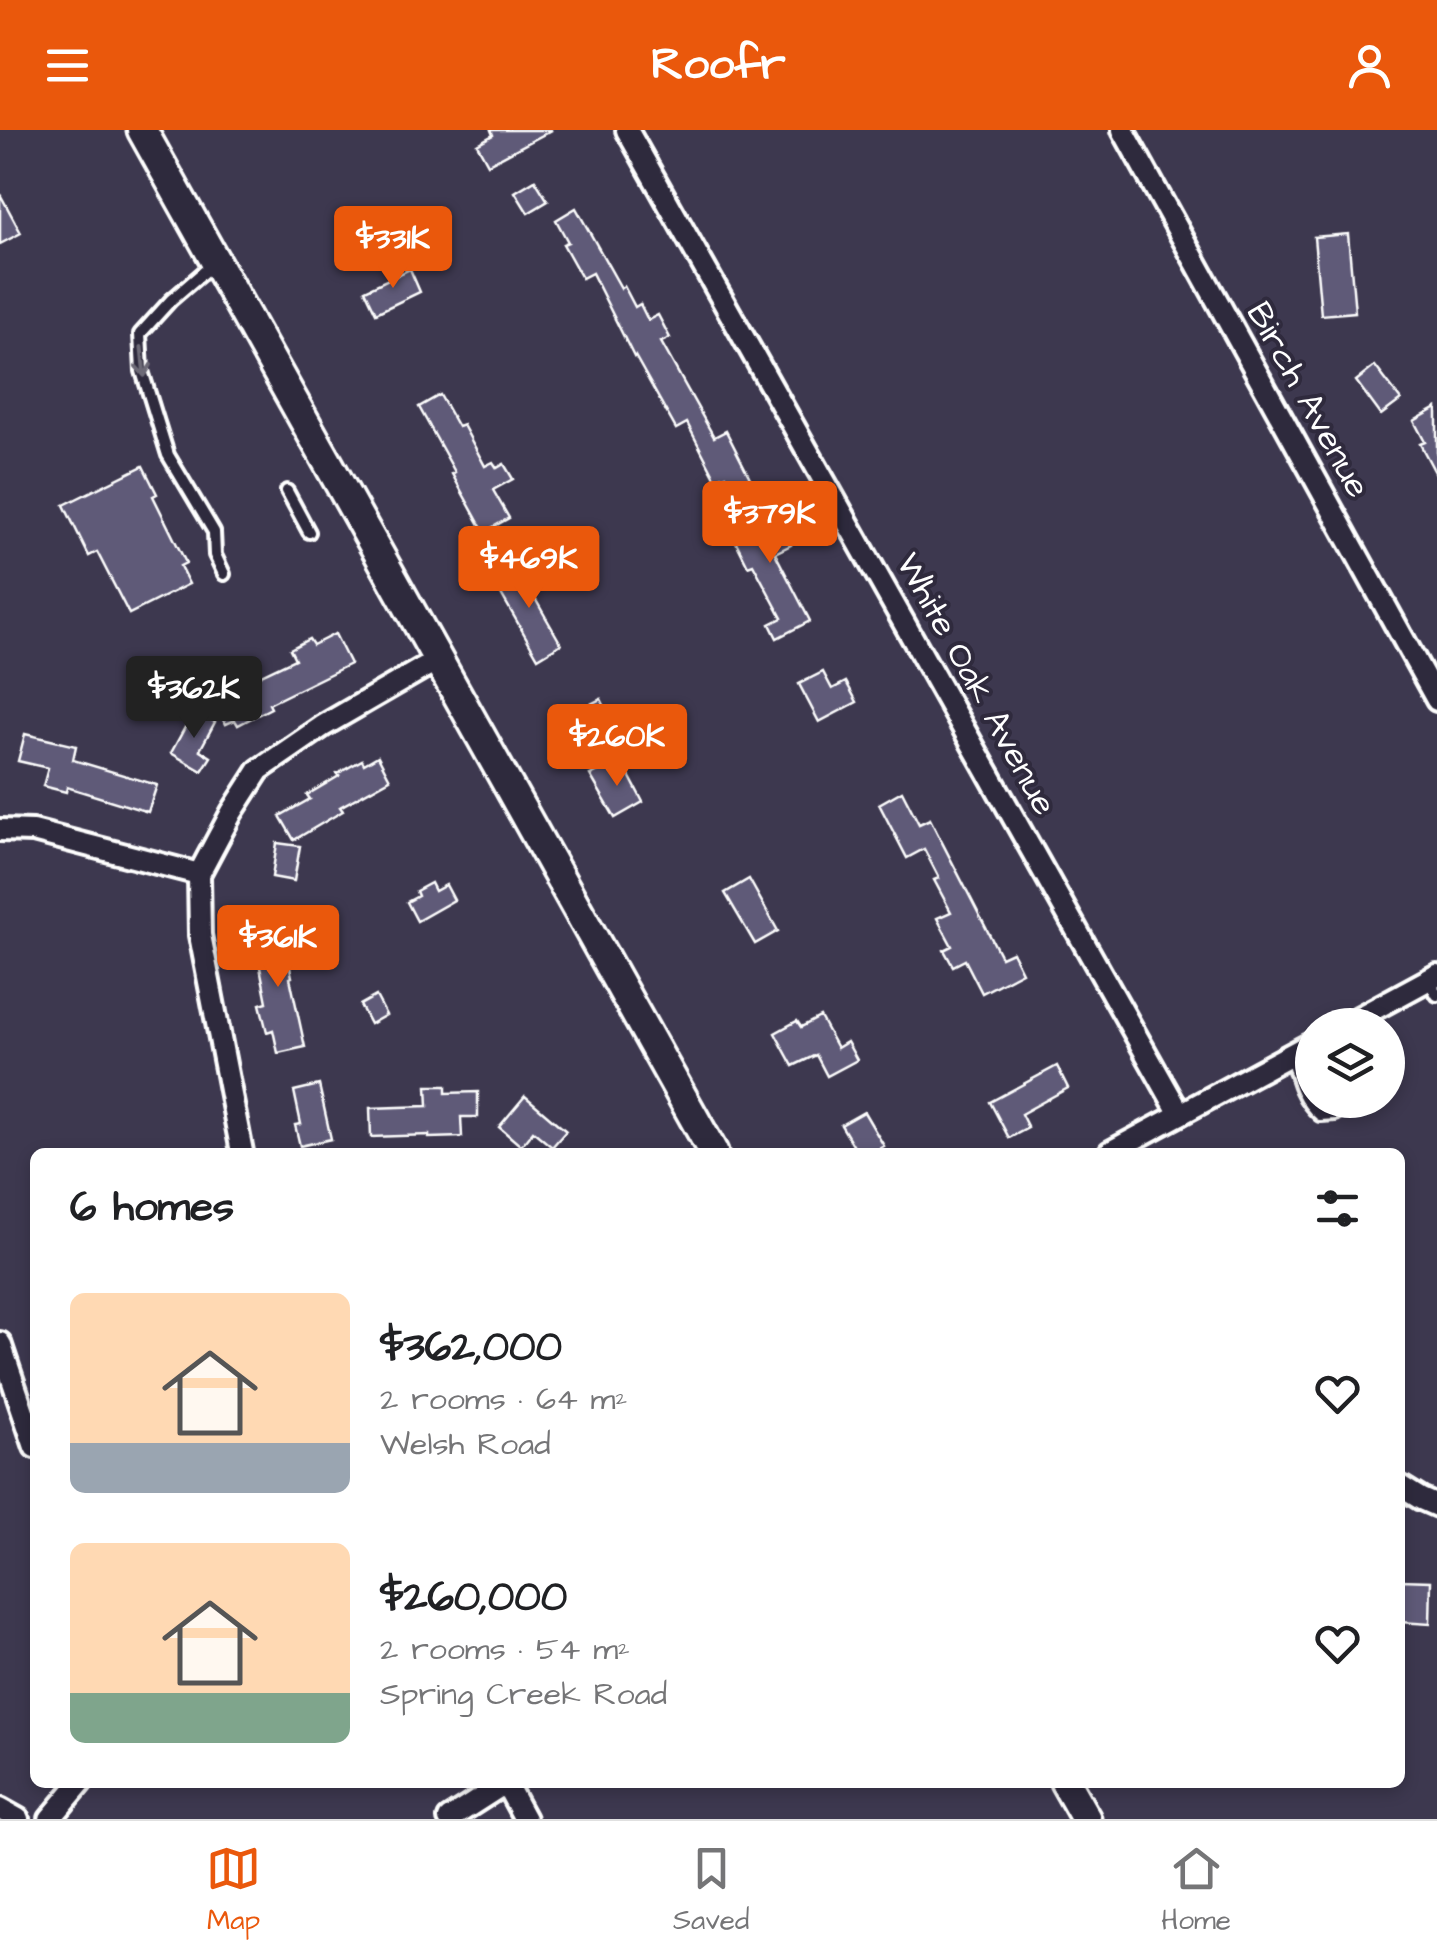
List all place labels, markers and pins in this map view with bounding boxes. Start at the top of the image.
pin: $331K [323,206,463,291]
pin: $379K [700,481,840,566]
pin: $469K [459,526,599,611]
pin: $362K [124,656,264,741]
pin: $260K [547,704,687,789]
pin: $361K [208,905,348,990]

